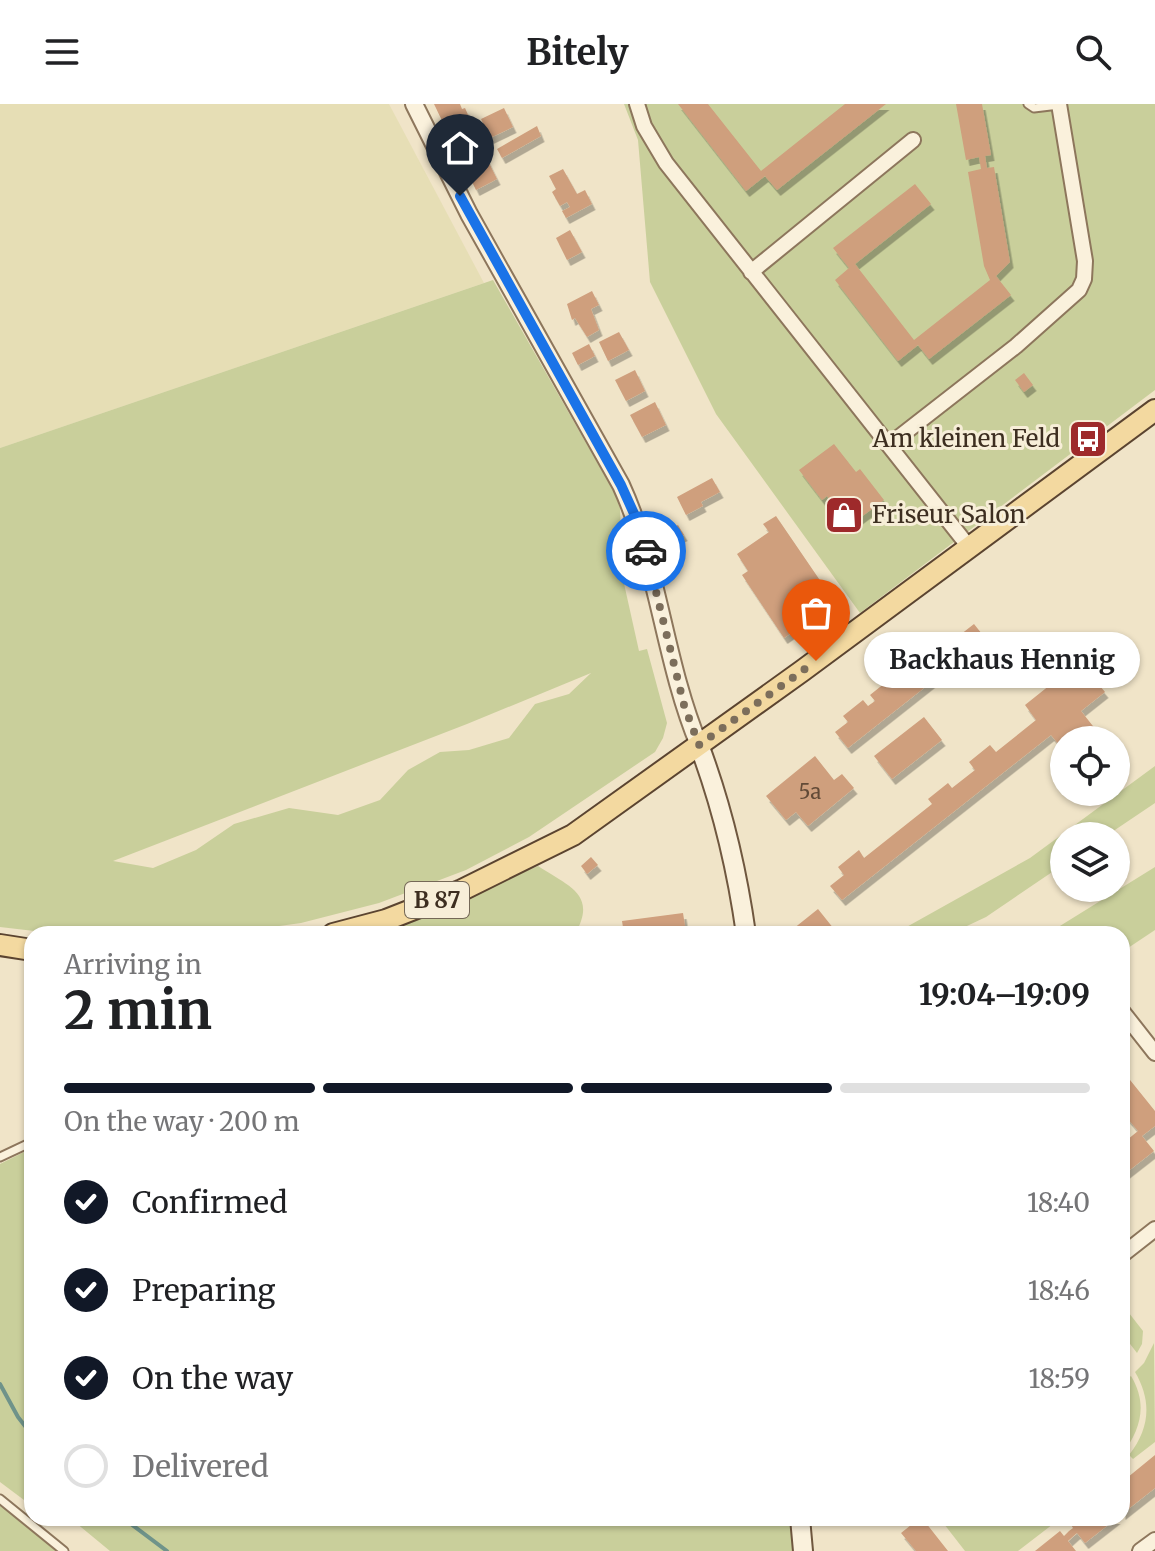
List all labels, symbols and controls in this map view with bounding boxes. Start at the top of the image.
icon: menu [40,30,84,74]
text: Bitely [526,30,629,75]
icon: search [1071,30,1115,74]
pin [426,114,494,196]
icon: home [438,126,482,170]
bus stop icon: Am kleinen Feld [1067,418,1109,460]
place label: Am kleinen Feld [871,423,1060,454]
shop icon: Friseur Salon [823,494,865,536]
place label: Friseur Salon [872,499,1025,530]
courier [606,511,686,591]
icon: car [624,529,668,573]
pin [782,579,850,661]
icon: bag [794,591,838,635]
callout: Backhaus Hennig [864,633,1140,689]
text: Backhaus Hennig [889,643,1115,676]
map controls [1050,726,1130,902]
button: locate [1050,726,1130,806]
house number: 5a [799,779,821,804]
button: layers [1050,822,1130,902]
road number: B 87 [405,882,469,918]
text: Arriving in [64,948,202,981]
text: 19:04–19:09 [919,975,1090,1013]
text: 2 min [64,978,212,1043]
text: On the way · 200 m [64,1105,300,1138]
icon: check [64,1180,108,1224]
text: Confirmed [132,1183,287,1221]
text: 18:40 [1027,1186,1090,1219]
icon: check [64,1268,108,1312]
text: Preparing [132,1271,275,1309]
text: 18:46 [1028,1274,1090,1307]
icon: check [64,1356,108,1400]
text: On the way [132,1359,293,1397]
text: 18:59 [1029,1362,1090,1395]
text: Delivered [132,1447,269,1485]

